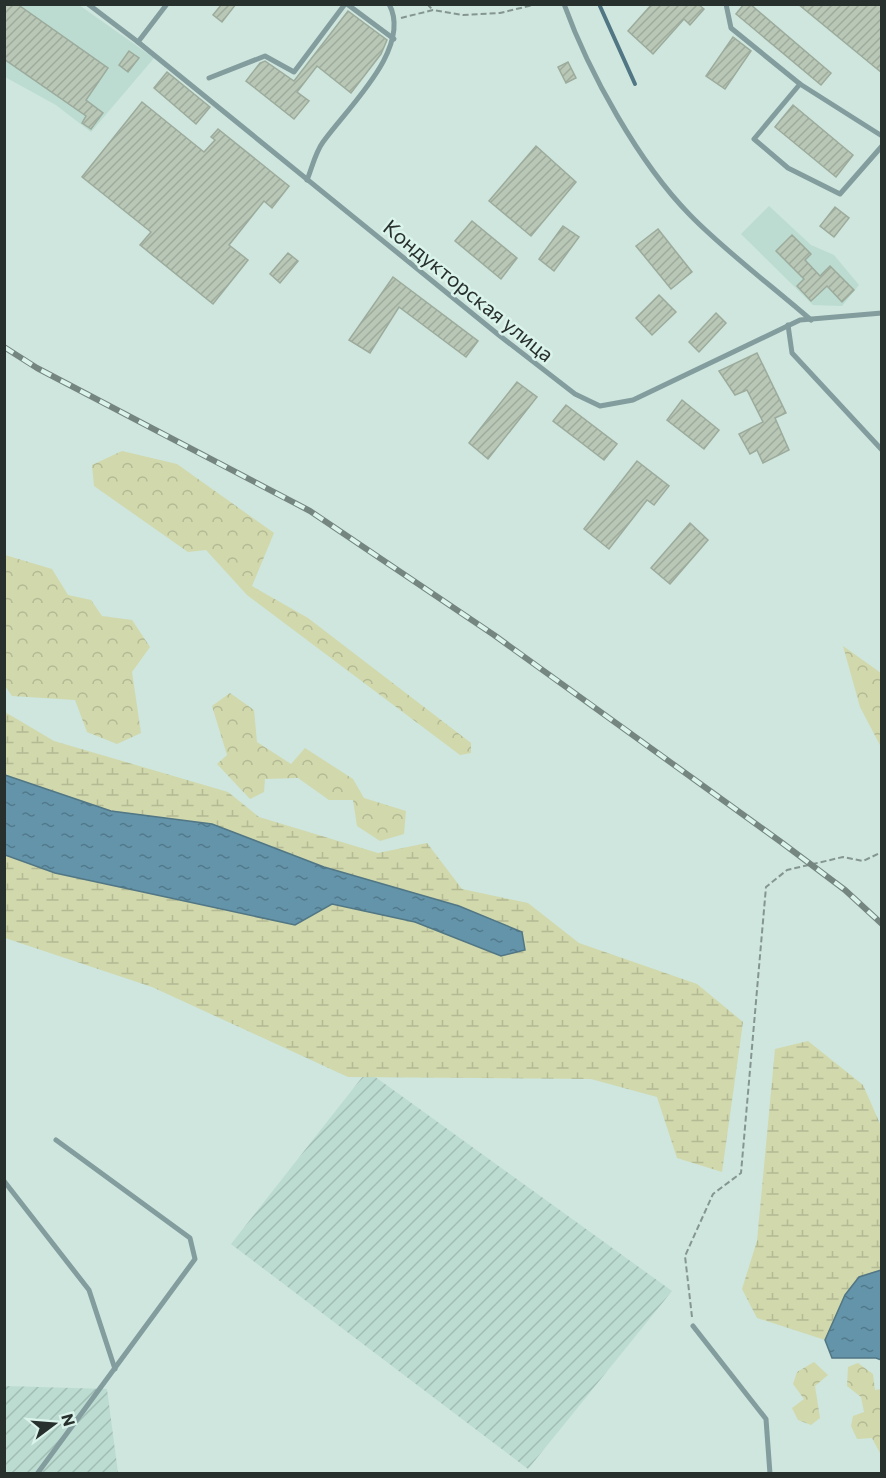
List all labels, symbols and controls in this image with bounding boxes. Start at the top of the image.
street label: Кондукторская улица [379,214,559,366]
north arrow [24,1394,84,1454]
text: N [58,1411,80,1428]

